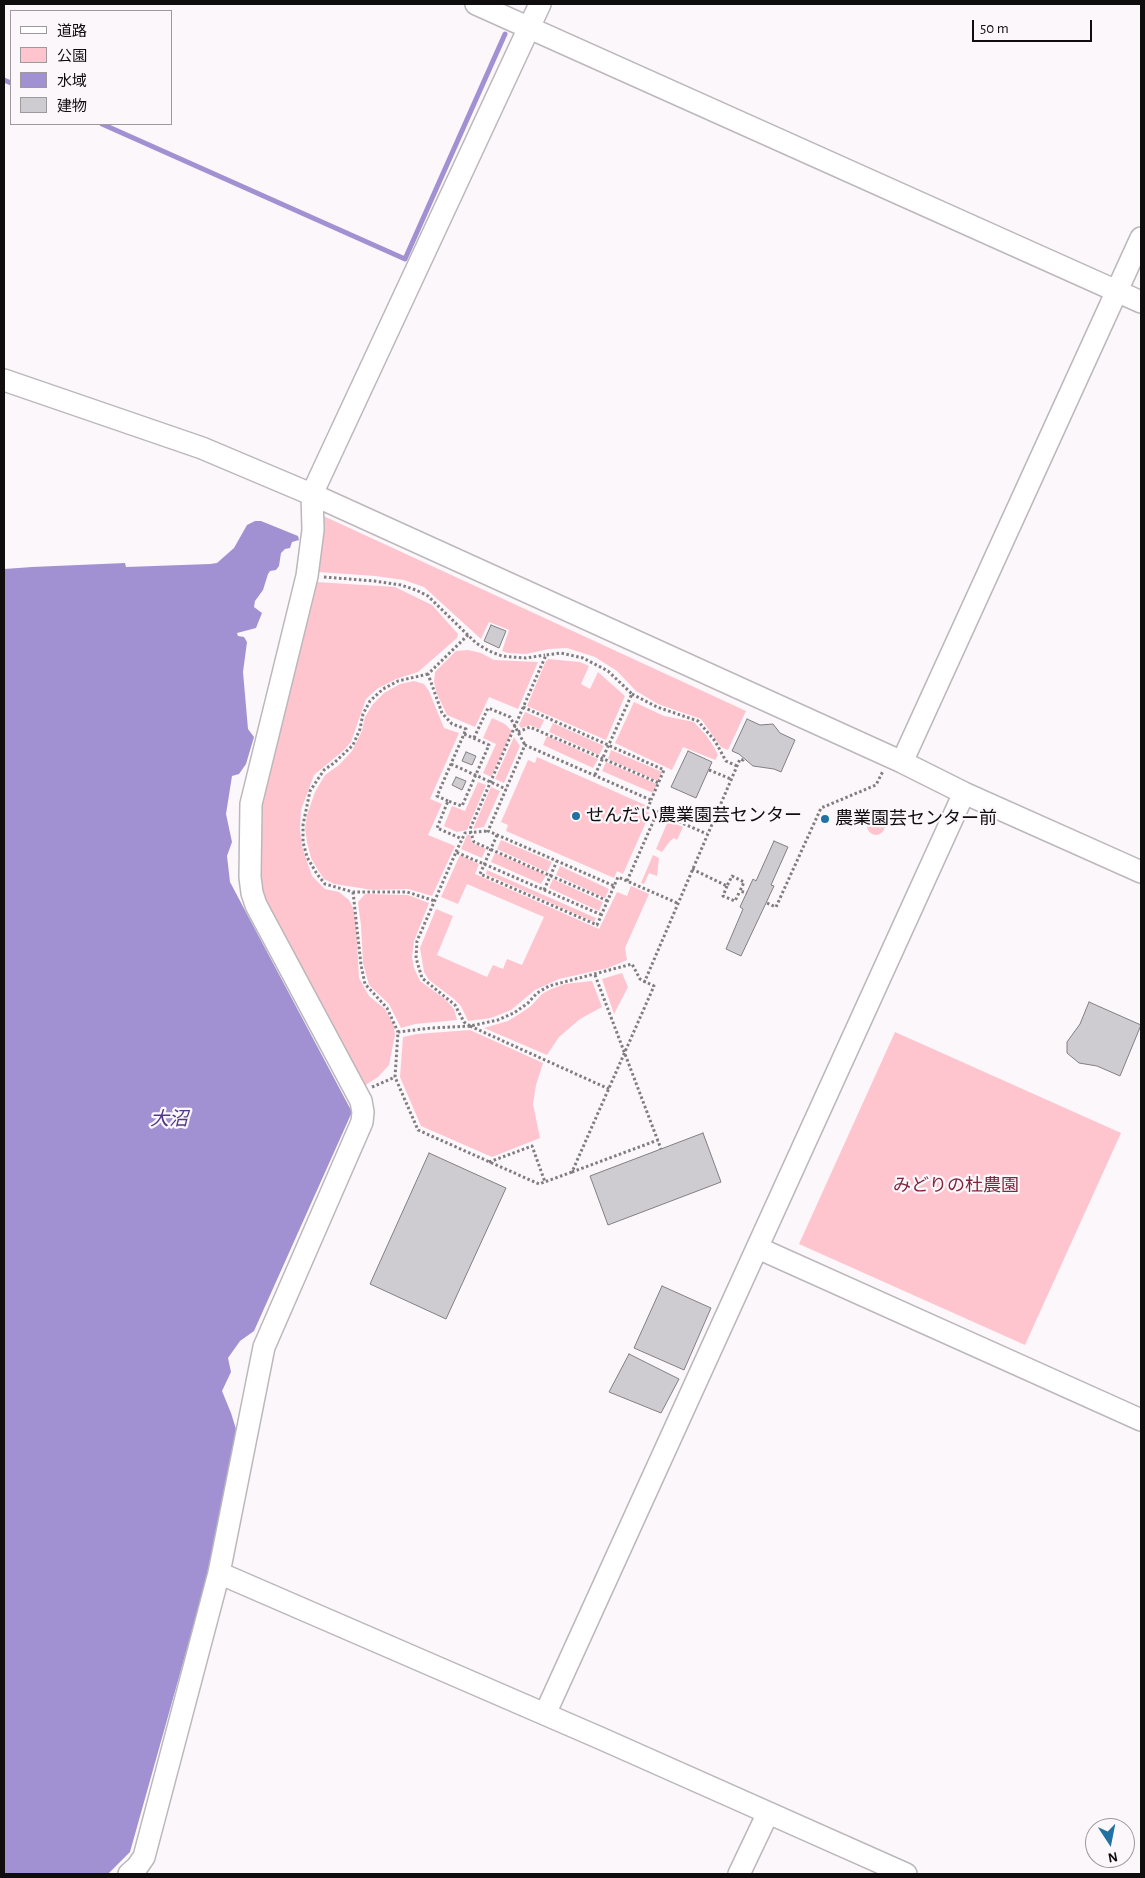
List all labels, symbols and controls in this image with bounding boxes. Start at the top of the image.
legend [10,10,172,125]
scale bar [975,10,1095,42]
text: 50 m [980,21,1009,36]
text: 道路 [57,24,87,39]
text: 公園 [57,49,87,64]
text: 水域 [57,74,87,89]
text: 建物 [57,99,87,114]
place label: せんだい農業園芸センター [586,805,802,827]
place label: 農業園芸センター前 [835,808,997,830]
marker: せんだい農業園芸センター [570,810,582,822]
marker: 農業園芸センター前 [819,813,831,825]
water label: 大沼 [150,1108,188,1130]
park label: みどりの杜農園 [893,1175,1019,1197]
north arrow [1085,1818,1135,1868]
text: N [1107,1849,1119,1865]

